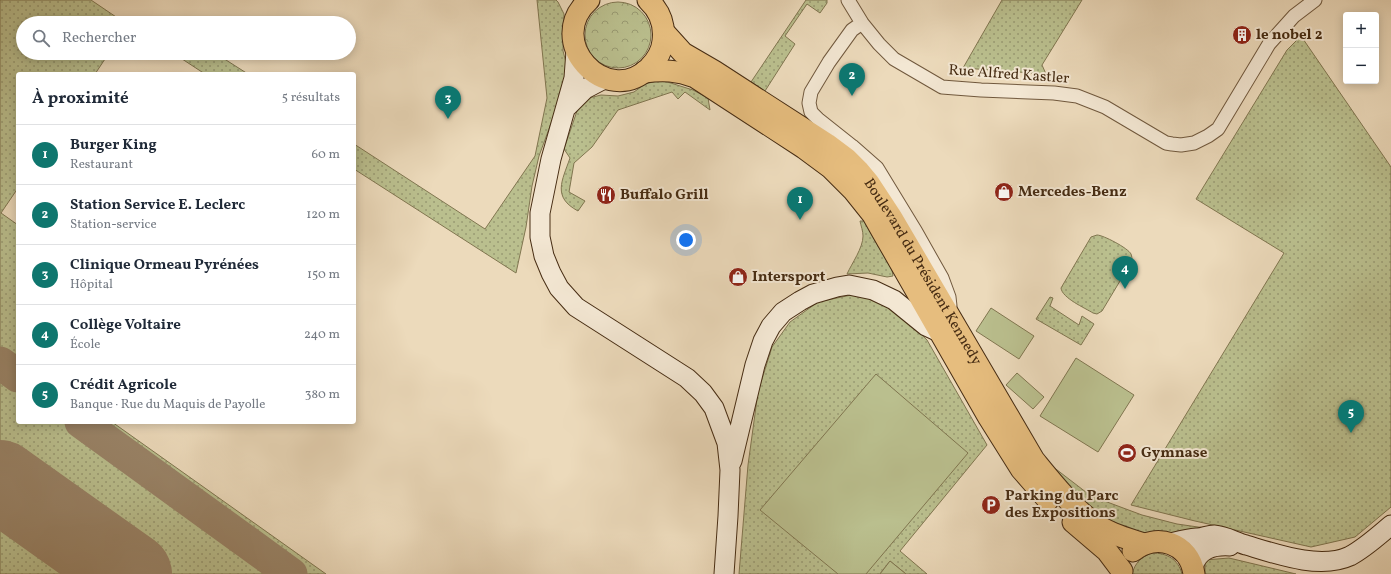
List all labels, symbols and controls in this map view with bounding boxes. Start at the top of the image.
map controls [1343,12,1379,84]
button: + [1343,12,1379,48]
search box [16,16,356,60]
building icon: le nobel 2 [1231,24,1253,46]
place label: le nobel 2 [1256,25,1323,46]
icon: search [30,27,52,49]
text: Rechercher [62,28,136,49]
button: − [1343,48,1379,84]
street label: Rue Alfred Kastler [948,60,1070,90]
pin: 2 [839,63,865,96]
pin: 3 [435,86,461,119]
text: À proximité [32,87,129,110]
text: 5 résultats [282,89,340,107]
text: Burger King [70,135,157,156]
text: 1 [42,146,48,164]
text: 60 m [312,146,340,164]
text: Restaurant [70,156,133,174]
street label: Boulevard du Président Kennedy [858,174,987,369]
shop icon: Mercedes-Benz [993,181,1015,203]
place label: Mercedes-Benz [1018,182,1127,203]
restaurant icon: Buffalo Grill [595,184,617,206]
place label: Buffalo Grill [620,185,709,206]
pin: 1 [787,187,813,220]
text: Station Service E. Leclerc [70,195,245,216]
text: 2 [42,206,48,224]
text: 120 m [306,206,340,224]
text: Station-service [70,216,157,234]
your location [676,230,696,250]
text: Clinique Ormeau Pyrénées [70,255,259,276]
pin: 4 [1112,256,1138,289]
text: 3 [42,266,48,284]
text: 150 m [307,266,340,284]
shop icon: Intersport [727,266,749,288]
place label: Intersport [752,267,826,288]
text: Hôpital [70,276,113,294]
text: Collège Voltaire [70,315,181,336]
text: 4 [41,326,49,344]
text: 240 m [304,326,340,344]
text: École [70,336,100,354]
text: Crédit Agricole [70,375,177,396]
text: 5 [42,386,48,404]
text: 380 m [305,386,340,404]
text: Banque · Rue du Maquis de Payolle [70,396,265,414]
pin: 5 [1338,400,1364,433]
sports icon: Gymnase [1116,442,1138,464]
place label: Gymnase [1141,443,1208,464]
place label: Parking du Parc des Expositions [1005,486,1119,524]
parking icon: Parking du Parc des Expositions [980,494,1002,516]

